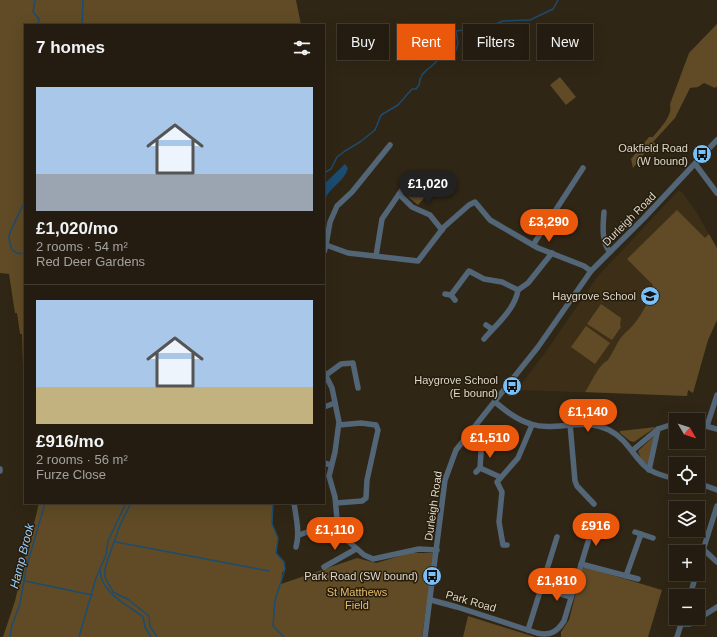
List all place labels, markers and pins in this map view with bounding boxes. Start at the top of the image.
place label: Oakfield Road (W bound) [618,142,688,167]
bus stop icon: Oakfield Road (W bound) [691,143,713,165]
pin: £1,020 [395,171,461,205]
pin: £3,290 [516,209,582,243]
school or university icon: Haygrove School [639,285,661,307]
place label: Haygrove School [552,290,636,302]
place label: Haygrove School (E bound) [414,374,498,399]
bus stop icon: Haygrove School (E bound) [501,375,523,397]
pin: £1,140 [555,399,621,433]
pin: £1,510 [457,425,523,459]
pin: £916 [572,513,620,547]
pin: £1,110 [302,517,368,551]
bus stop icon: Park Road (SW bound) [421,565,443,587]
pin: £1,810 [524,568,590,602]
place label: Park Road (SW bound) [304,570,418,582]

